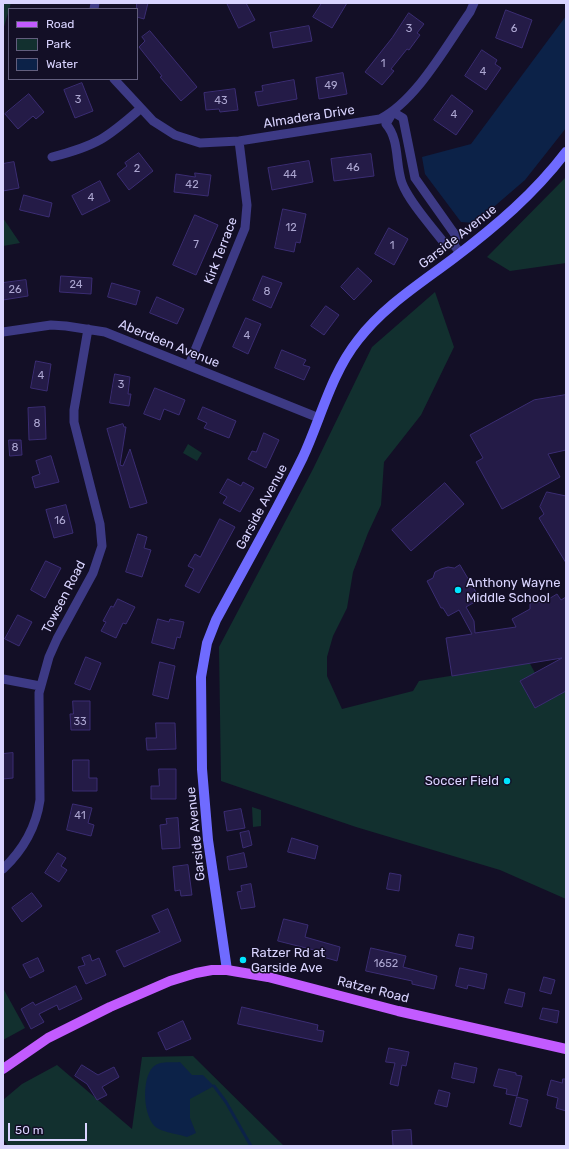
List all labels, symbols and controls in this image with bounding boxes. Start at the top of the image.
legend [8,8,138,80]
text: Road [46,17,74,31]
house number: 3 [406,22,412,36]
house number: 6 [511,22,517,36]
text: Park [46,37,71,51]
text: Water [46,57,78,71]
house number: 1 [381,57,385,71]
house number: 4 [480,65,486,79]
house number: 49 [324,79,338,93]
house number: 3 [75,93,81,107]
house number: 43 [214,94,228,108]
street label: Almadera Drive [262,102,356,132]
house number: 4 [451,108,457,122]
house number: 46 [346,161,360,175]
house number: 2 [134,162,140,176]
house number: 44 [283,168,297,182]
house number: 42 [185,178,199,192]
house number: 4 [88,191,94,205]
street label: Garside Avenue [416,202,500,272]
street label: Kirk Terrace [201,215,241,287]
house number: 12 [285,221,297,235]
house number: 7 [193,238,199,252]
house number: 1 [390,239,394,253]
house number: 24 [69,278,83,292]
house number: 26 [8,283,22,297]
house number: 8 [264,285,270,299]
street label: Aberdeen Avenue [116,317,222,371]
house number: 4 [244,329,250,343]
house number: 4 [38,369,44,383]
house number: 3 [118,378,124,392]
house number: 8 [34,417,40,431]
house number: 8 [12,441,18,455]
street label: Garside Avenue [233,462,291,552]
house number: 16 [54,514,66,528]
street label: Towsen Road [39,558,89,636]
place label: Anthony Wayne Middle School [466,575,560,606]
marker: Anthony Wayne Middle School [453,585,463,595]
house number: 33 [73,715,87,729]
place label: Soccer Field [425,773,499,789]
marker: Soccer Field [502,776,512,786]
street label: Garside Avenue [183,786,209,882]
house number: 41 [74,809,86,823]
place label: Ratzer Rd at Garside Ave [251,945,325,976]
marker: Ratzer Rd at Garside Ave [238,955,248,965]
house number: 1652 [374,957,398,971]
street label: Ratzer Road [335,974,411,1006]
scale bar [10,1115,89,1141]
text: 50 m [15,1123,43,1137]

